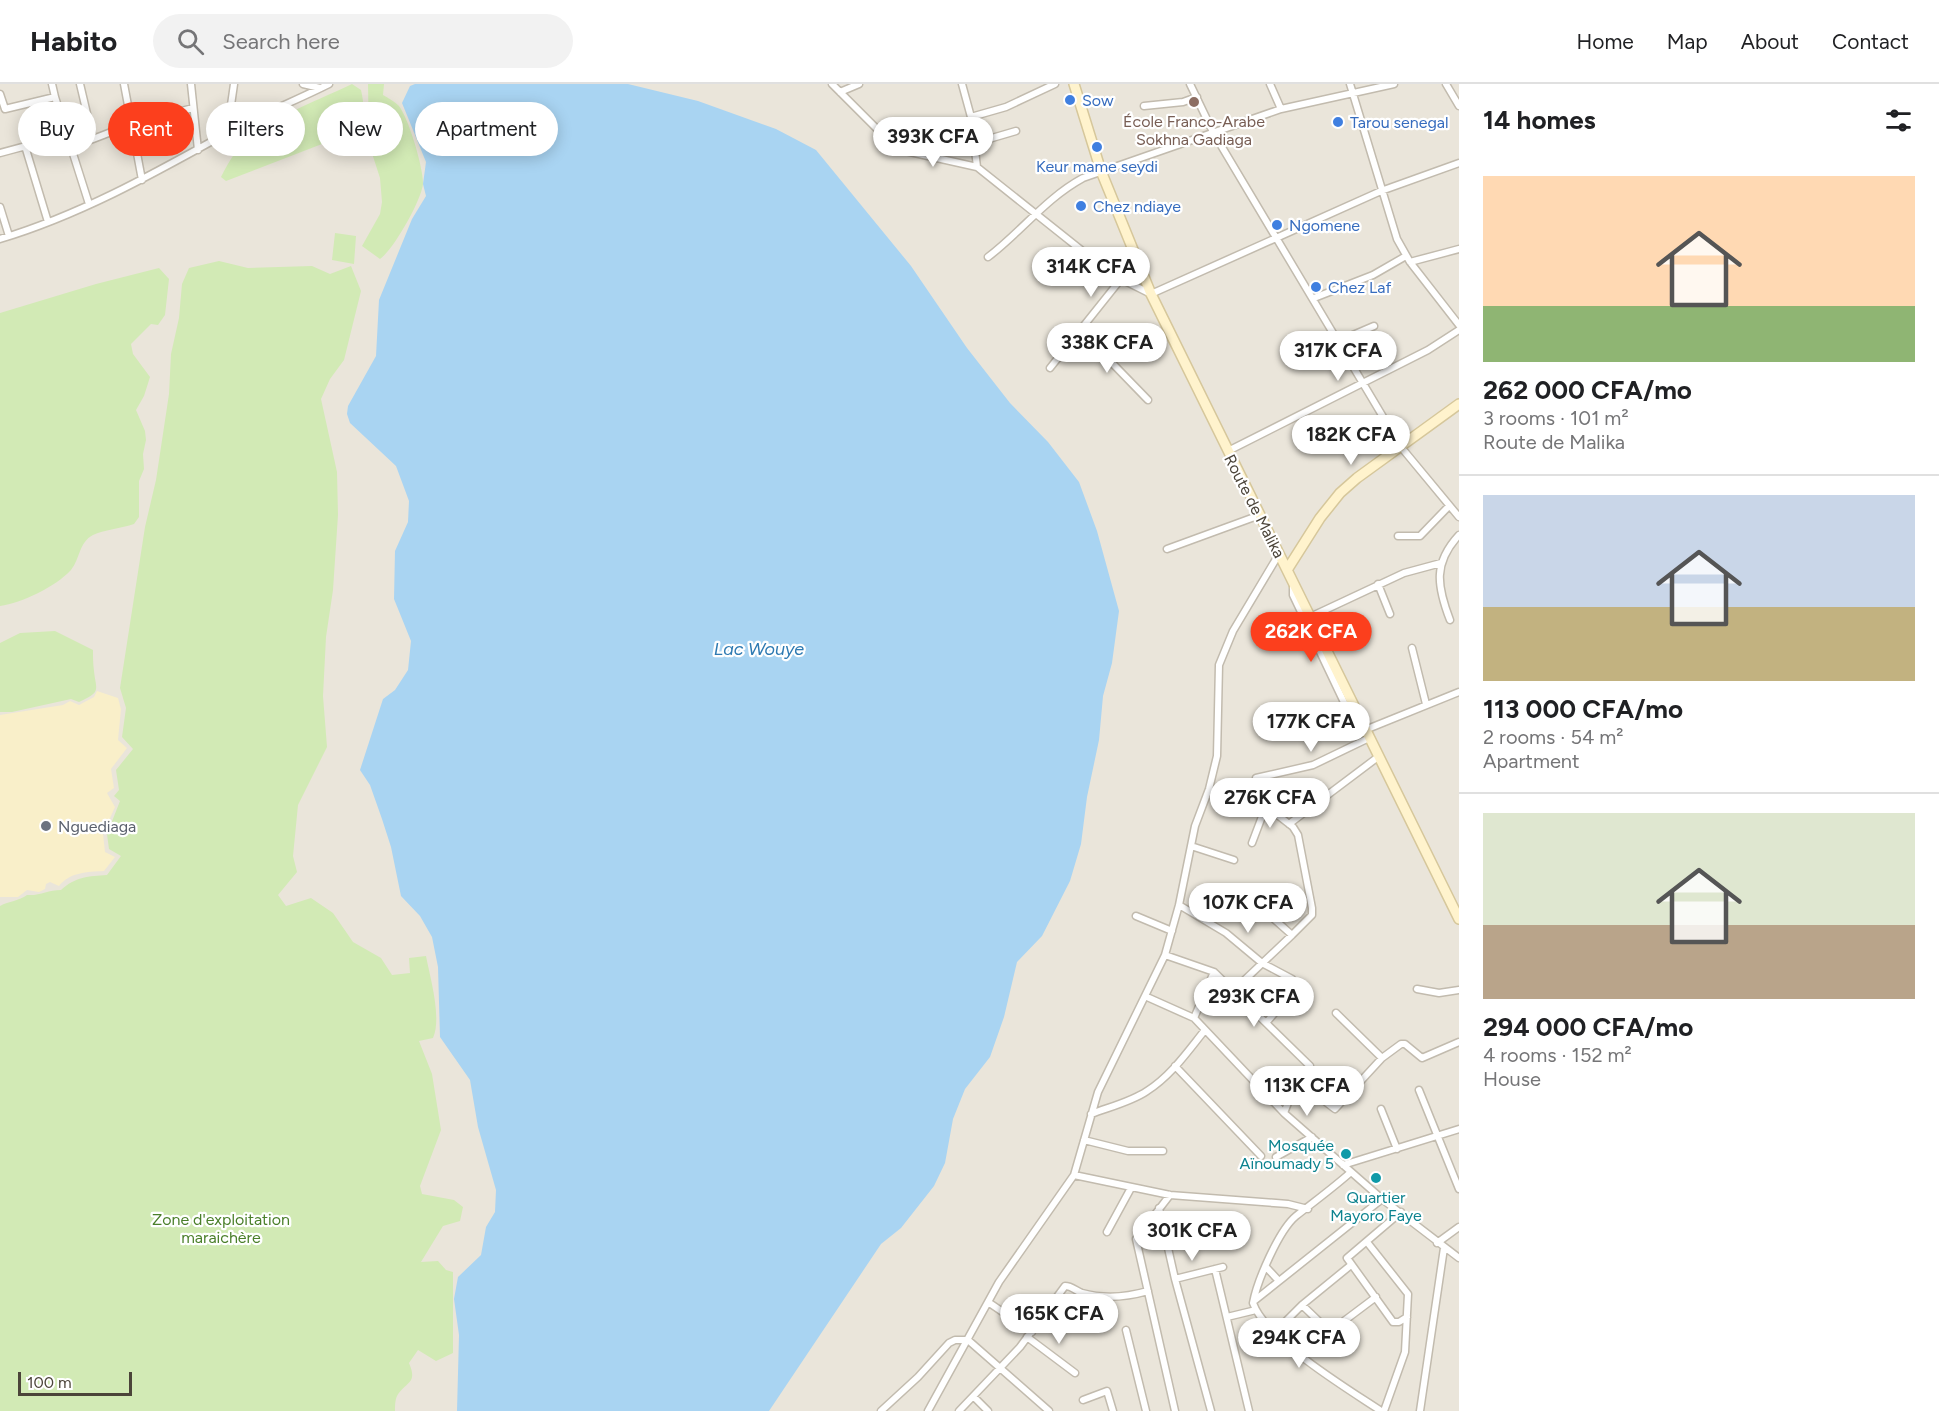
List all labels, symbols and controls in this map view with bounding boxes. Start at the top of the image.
search box [153,14,573,68]
text: Habito [30,24,117,58]
icon: search [174,25,207,58]
text: Search here [222,28,340,55]
text: Home [1577,29,1634,54]
text: Map [1667,29,1708,54]
text: About [1741,29,1799,54]
text: Contact [1832,29,1909,54]
place label: Sow [1082,91,1114,110]
marker: Sow [1063,93,1077,107]
marker: École Franco-Arabe Sokhna Gadiaga [1187,95,1201,109]
chip: Buy [18,102,96,156]
chip: Rent [108,102,194,156]
chip: Filters [206,102,305,156]
chip: New [317,102,403,156]
chip: Apartment [415,102,558,156]
text: 14 homes [1483,104,1596,136]
icon: filters [1882,104,1915,137]
place label: École Franco-Arabe Sokhna Gadiaga [1123,112,1265,149]
place label: Tarou senegal [1350,113,1449,132]
marker: Tarou senegal [1331,115,1345,129]
pin: 393K CFA [871,117,995,168]
text: 393K CFA [887,124,979,148]
marker: Keur mame seydi [1090,140,1104,154]
place label: Keur mame seydi [1036,157,1158,176]
place label: Chez ndiaye [1093,197,1181,216]
marker: Chez ndiaye [1074,199,1088,213]
icon: home [1645,215,1753,323]
place label: Ngomene [1289,216,1360,235]
marker: Ngomene [1270,218,1284,232]
pin: 314K CFA [1029,247,1153,298]
text: 314K CFA [1046,254,1136,278]
place label: Chez Laf [1328,278,1391,297]
marker: Chez Laf [1309,280,1323,294]
pin: 338K CFA [1045,323,1169,374]
text: 338K CFA [1061,330,1153,354]
pin: 317K CFA [1276,331,1400,382]
text: 317K CFA [1294,338,1382,362]
text: 262 000 CFA/mo [1483,374,1692,406]
text: 3 rooms · 101 m² [1483,406,1629,430]
pin: 182K CFA [1289,415,1413,466]
text: 182K CFA [1306,422,1396,446]
text: Route de Malika [1483,430,1625,454]
street label: Route de Malika [1220,451,1289,561]
icon: home [1645,534,1753,642]
pin: 262K CFA [1249,612,1373,663]
text: 262K CFA [1265,619,1357,643]
water label: Lac Wouye [714,638,804,660]
text: 113 000 CFA/mo [1483,693,1683,725]
pin: 177K CFA [1249,702,1373,753]
text: 177K CFA [1267,709,1355,733]
text: 2 rooms · 54 m² [1483,725,1623,749]
text: Apartment [1483,749,1580,773]
pin: 276K CFA [1208,778,1332,829]
text: 276K CFA [1224,785,1316,809]
place label: Nguediaga [58,817,136,836]
marker: Nguediaga [39,819,53,833]
icon: home [1645,852,1753,960]
pin: 107K CFA [1186,883,1310,934]
text: 107K CFA [1203,890,1293,914]
pin: 293K CFA [1192,977,1316,1028]
text: 293K CFA [1208,984,1300,1008]
text: 294 000 CFA/mo [1483,1011,1693,1043]
text: 4 rooms · 152 m² [1483,1043,1632,1067]
pin: 113K CFA [1245,1066,1369,1117]
text: House [1483,1067,1541,1091]
text: 113K CFA [1264,1073,1350,1097]
place label: Mosquée Aïnoumady 5 [1240,1136,1334,1173]
marker: Mosquée Aïnoumady 5 [1339,1147,1353,1161]
marker: Quartier Mayoro Faye [1369,1171,1383,1185]
place label: Quartier Mayoro Faye [1330,1188,1422,1225]
park label: Zone d'exploitation maraichère [152,1210,290,1247]
pin: 301K CFA [1130,1211,1254,1262]
text: 301K CFA [1147,1218,1237,1242]
pin: 165K CFA [997,1294,1121,1345]
text: 165K CFA [1014,1301,1104,1325]
pin: 294K CFA [1237,1318,1361,1369]
text: 294K CFA [1252,1325,1346,1349]
scale bar [18,1369,132,1396]
text: 100 m [27,1373,72,1392]

